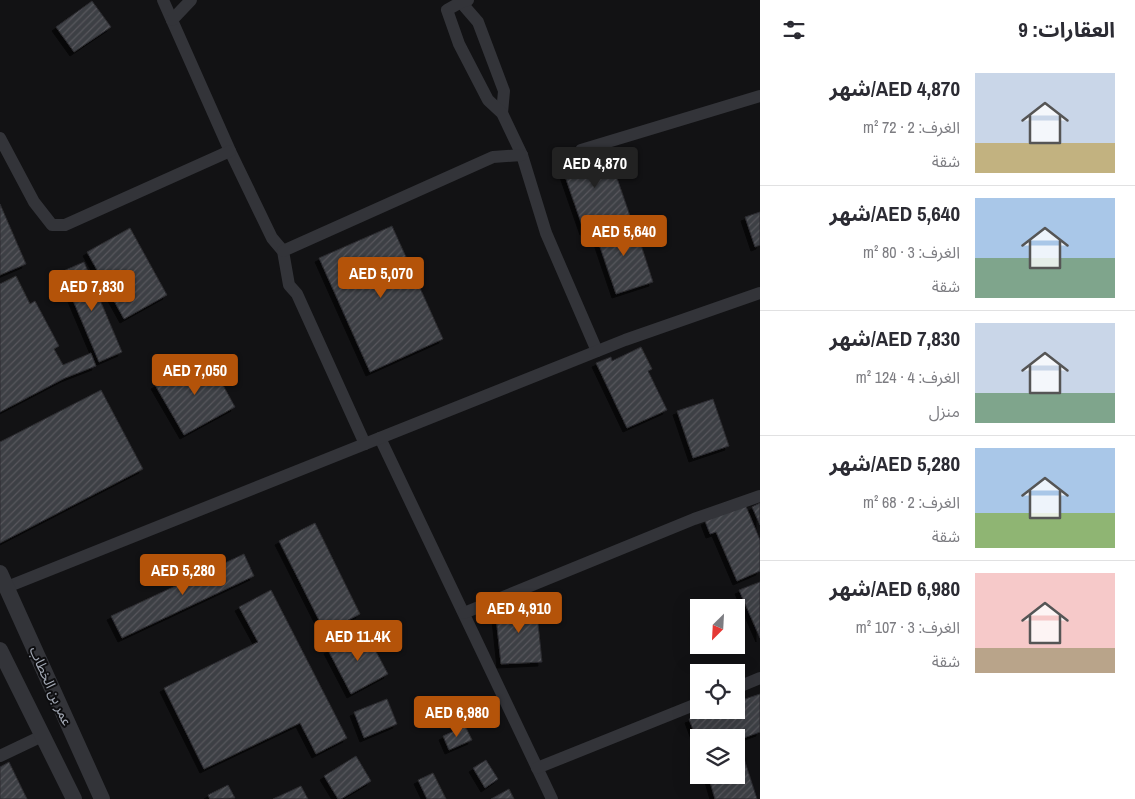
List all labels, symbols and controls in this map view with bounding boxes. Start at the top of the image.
text: العقارات: 9 [1018,15,1115,44]
icon: filters [780,16,808,44]
text: AED 4,870/شهر [830,74,960,103]
icon: home [1015,93,1075,153]
text: الغرف: 2 · 72 m² [863,116,960,138]
pin: AED 4,870 [538,146,652,189]
text: شقة [932,150,960,172]
text: AED 4,870 [563,152,627,174]
text: AED 5,640/شهر [830,199,960,228]
pin: AED 5,640 [567,214,681,257]
icon: home [1015,218,1075,278]
text: AED 5,640 [592,220,656,242]
text: الغرف: 3 · 80 m² [863,241,960,263]
pin: AED 5,070 [324,256,438,299]
text: AED 5,070 [349,262,413,284]
pin: AED 7,830 [35,270,149,312]
text: AED 7,830 [60,275,124,297]
text: شقة [932,275,960,297]
text: AED 7,830/شهر [830,324,960,353]
icon: home [1015,343,1075,403]
pin: AED 7,050 [138,354,252,396]
text: AED 7,050 [163,359,227,381]
text: الغرف: 4 · 124 m² [856,366,960,388]
text: منزل [929,400,960,422]
text: AED 5,280/شهر [830,449,960,478]
icon: home [1015,468,1075,528]
text: الغرف: 2 · 68 m² [863,491,960,513]
text: شقة [932,525,960,547]
pin: AED 5,280 [126,554,240,596]
text: AED 5,280 [151,559,215,581]
text: AED 6,980/شهر [830,574,960,603]
pin: AED 4,910 [462,592,576,634]
icon: home [1015,593,1075,653]
text: AED 4,910 [487,597,551,619]
north arrow [690,599,745,654]
map controls [690,599,745,784]
text: الغرف: 3 · 107 m² [856,616,960,638]
pin: AED 11.4K [301,620,415,662]
text: AED 11.4K [325,625,391,647]
street label: عمر بن الخطاب [26,644,76,728]
text: شقة [932,650,960,672]
button: locate [690,664,745,719]
pin: AED 6,980 [400,696,514,738]
text: AED 6,980 [425,701,489,723]
button: layers [690,729,745,784]

